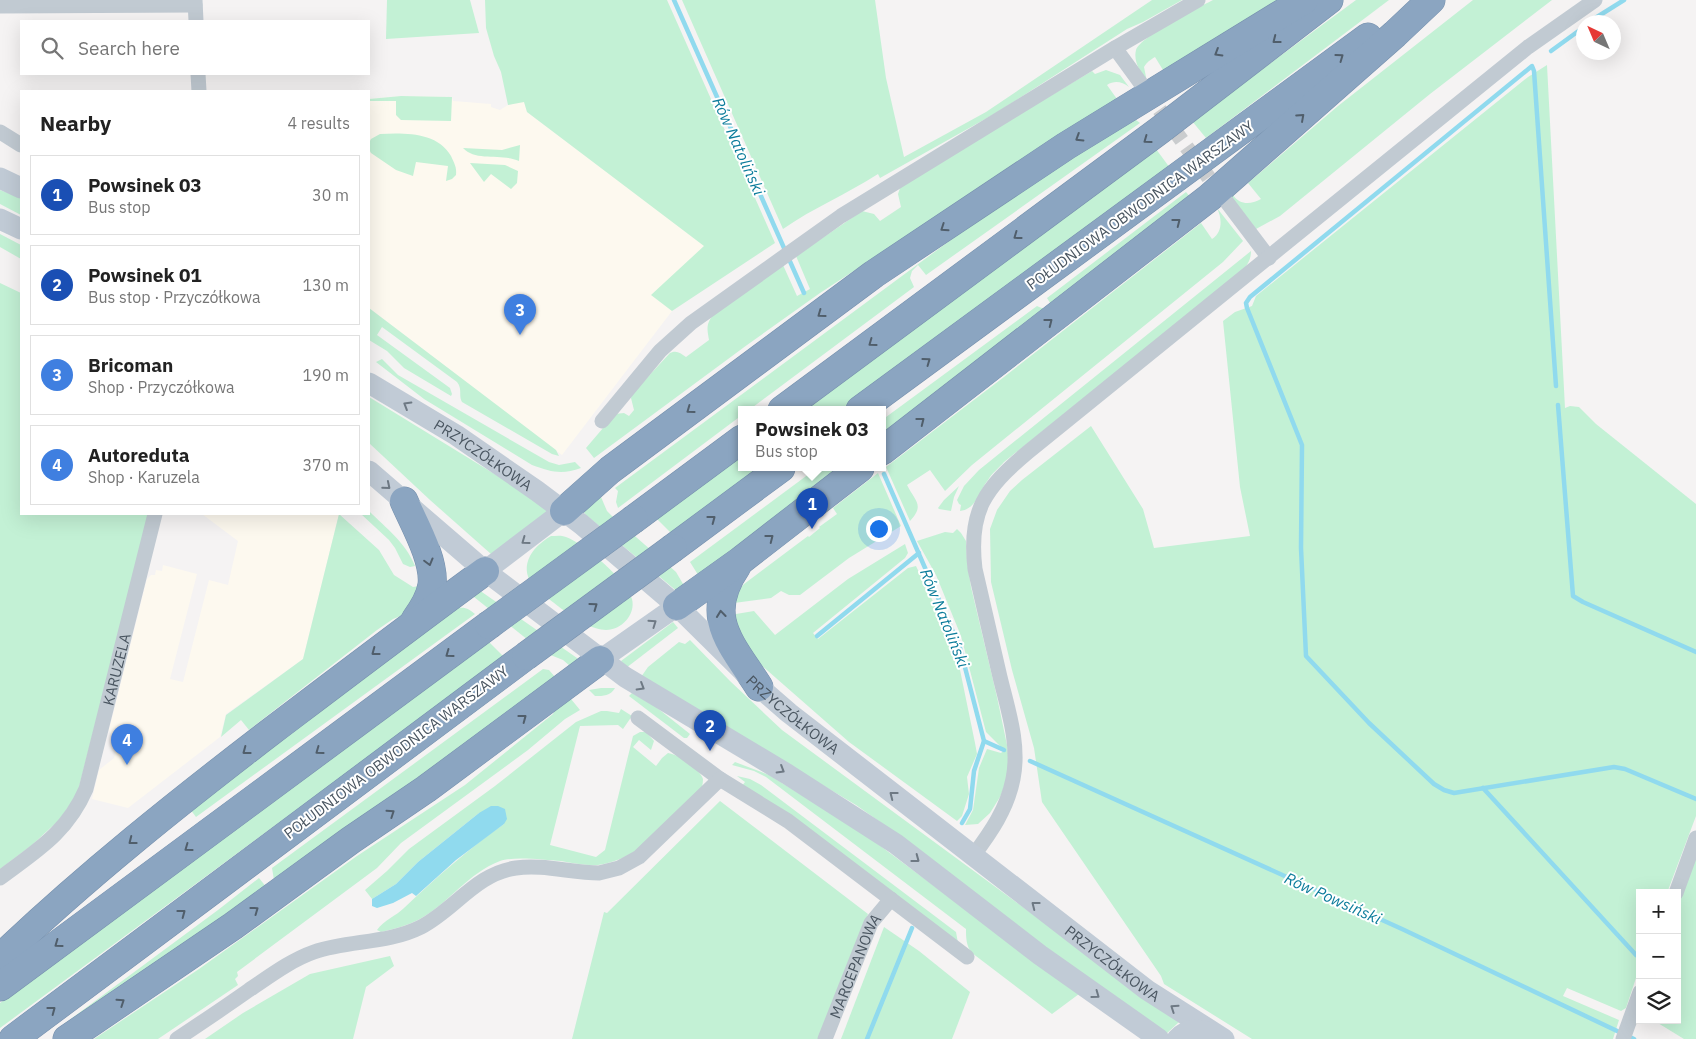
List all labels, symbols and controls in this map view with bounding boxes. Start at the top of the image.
north arrow [1576,15,1621,60]
search box [20,20,370,75]
icon: search [38,34,66,62]
one-way arrow [1273,35,1282,43]
text: Search here [78,36,180,60]
one-way arrow [1214,47,1223,57]
one-way arrow [1334,54,1344,63]
water label: Rów Natoliński [708,94,770,199]
text: Nearby [40,109,111,137]
text: 4 results [287,113,350,133]
one-way arrow [1296,114,1305,123]
street label: POŁUDNIOWA OBWODNICA WARSZAWY [1023,116,1257,294]
one-way arrow [1075,132,1085,141]
one-way arrow [1143,134,1153,143]
text: Powsinek 03 [88,173,202,197]
text: 1 [52,185,62,205]
text: 30 m [312,185,349,205]
text: Bus stop [88,197,151,217]
one-way arrow [1172,219,1181,228]
one-way arrow [940,222,949,231]
one-way arrow [1014,231,1023,239]
text: Powsinek 01 [88,263,202,287]
text: 2 [52,275,62,295]
text: 130 m [302,275,349,295]
text: Bus stop · Przyczółkowa [88,287,261,307]
pin: 3 [504,294,536,335]
one-way arrow [817,308,827,317]
one-way arrow [1043,319,1052,327]
one-way arrow [869,338,878,346]
text: Bricoman [88,353,173,377]
one-way arrow [921,358,931,367]
text: 3 [52,365,62,385]
text: 190 m [302,365,349,385]
text: Shop · Przyczółkowa [88,377,235,397]
one-way arrow [404,402,413,412]
one-way arrow [687,405,696,413]
popup [738,406,886,471]
street label: PRZYCZÓŁKOWA [431,415,537,495]
text: Powsinek 03 [755,417,869,441]
one-way arrow [915,418,924,427]
text: Bus stop [755,441,818,461]
text: Autoreduta [88,443,189,467]
text: 4 [52,455,62,475]
text: 370 m [302,455,349,475]
text: Shop · Karuzela [88,467,200,487]
one-way arrow [381,480,390,489]
pin: 1 [796,488,828,529]
your location [866,516,892,542]
one-way arrow [706,517,715,525]
one-way arrow [521,535,531,544]
one-way arrow [764,535,773,543]
one-way arrow [423,558,434,567]
water label: Rów Natoliński [916,565,974,671]
one-way arrow [588,603,598,612]
one-way arrow [716,609,727,617]
one-way arrow [647,620,657,629]
street label: KARUZELA [98,631,134,707]
one-way arrow [371,646,381,655]
one-way arrow [446,648,455,658]
street label: POŁUDNIOWA OBWODNICA WARSZAWY [280,661,512,843]
street label: PRZYCZÓŁKOWA [743,671,844,758]
one-way arrow [635,681,644,690]
pin: 2 [694,710,726,751]
one-way arrow [517,715,526,723]
pin: 4 [111,724,143,765]
one-way arrow [242,745,252,754]
one-way arrow [315,745,325,754]
one-way arrow [775,763,784,773]
one-way arrow [890,792,899,800]
one-way arrow [385,810,395,819]
one-way arrow [129,836,138,844]
one-way arrow [185,842,194,850]
one-way arrow [910,853,920,862]
water label: Rów Powsiński [1281,868,1385,929]
map controls [1636,889,1681,1024]
button: + [1636,889,1681,934]
one-way arrow [1032,901,1041,910]
one-way arrow [249,907,258,915]
street label: MARCEPANOWA [825,909,885,1021]
one-way arrow [176,910,185,918]
street label: PRZYCZÓŁKOWA [1061,921,1164,1006]
button: − [1636,934,1681,979]
one-way arrow [55,939,64,947]
button: layers [1636,979,1681,1024]
one-way arrow [1090,989,1100,998]
one-way arrow [116,999,125,1008]
one-way arrow [1171,1005,1180,1014]
one-way arrow [46,1007,56,1016]

